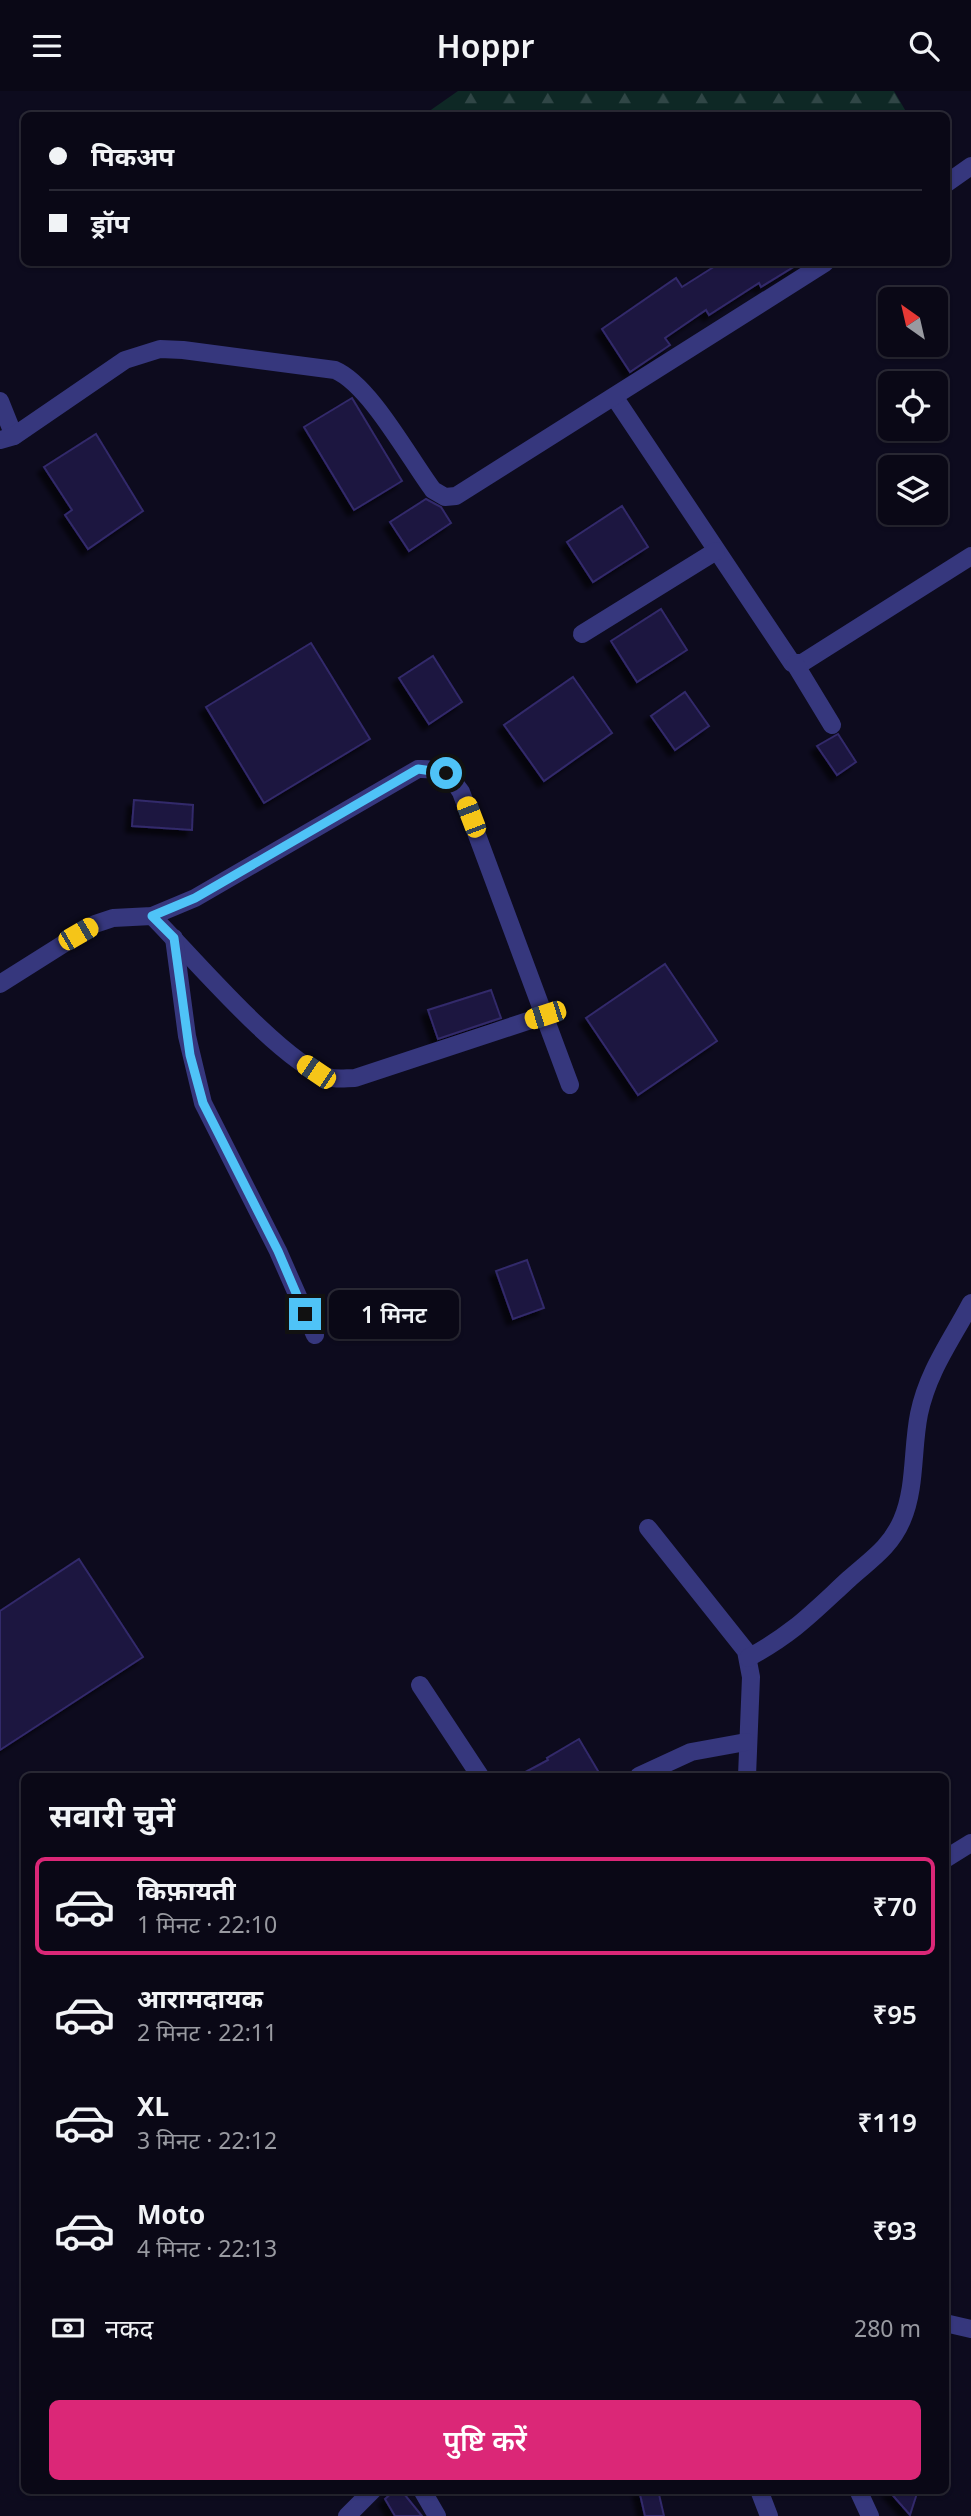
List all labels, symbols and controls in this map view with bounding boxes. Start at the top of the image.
text: Hoppr [437,24,534,67]
icon: menu [28,27,66,65]
icon: search [905,27,943,65]
text: पिकअप [91,138,174,174]
text: ड्रॉप [91,205,129,241]
north arrow [878,287,948,357]
map controls [878,287,948,525]
button: locate [878,371,948,441]
button: layers [878,455,948,525]
route start [430,757,462,789]
car [454,794,489,840]
car [55,914,102,954]
car [522,999,569,1031]
car [293,1052,340,1092]
callout: 1 मिनट [330,1289,459,1339]
route end [289,1298,321,1330]
text: 1 मिनट [361,1298,427,1330]
text: सवारी चुनें [49,1793,175,1836]
text: किफ़ायती [137,1872,236,1908]
icon: car [53,1875,116,1938]
text: ₹70 [872,1888,917,1924]
text: 1 मिनट · 22:10 [137,1908,277,1940]
text: आरामदायक [137,1980,263,2016]
icon: car [53,1983,116,2046]
text: ₹95 [872,1996,917,2032]
text: 2 मिनट · 22:11 [137,2016,277,2048]
text: XL [137,2088,169,2124]
icon: car [53,2091,116,2154]
text: ₹119 [858,2104,917,2140]
text: 3 मिनट · 22:12 [137,2124,277,2156]
text: Moto [137,2196,205,2232]
icon: car [53,2199,116,2262]
text: ₹93 [872,2212,917,2248]
text: 4 मिनट · 22:13 [137,2232,277,2264]
icon: cash [49,2309,87,2347]
text: नकद [105,2310,153,2346]
text: 280 m [854,2312,921,2344]
button: पुष्टि करें [49,2400,921,2480]

